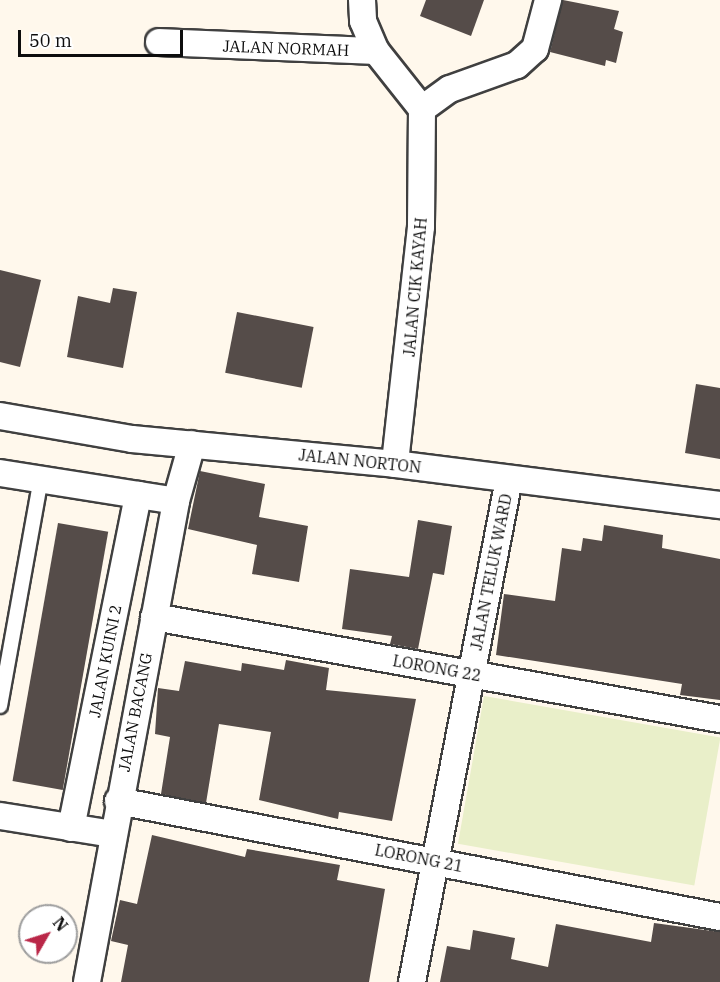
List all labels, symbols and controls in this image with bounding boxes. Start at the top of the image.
scale bar [21,18,186,56]
text: 50 m [29,29,72,52]
street label: JALAN NORMAH [222,36,350,60]
street label: JALAN CIK KAYAH [399,216,431,358]
street label: JALAN NORTON [298,445,422,477]
street label: JALAN TELUK WARD [466,492,516,652]
street label: JALAN KUINI 2 [85,603,125,719]
street label: JALAN BACANG [114,651,156,773]
street label: LORONG 22 [391,651,483,685]
street label: LORONG 21 [373,840,465,876]
north arrow [18,904,78,964]
text: N [49,913,72,935]

